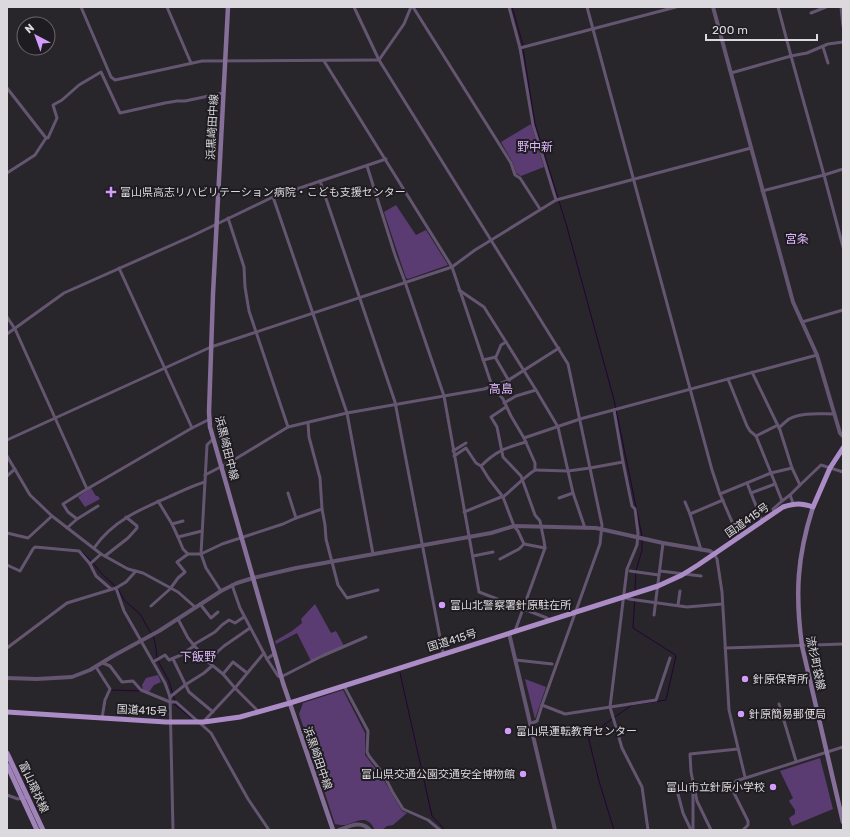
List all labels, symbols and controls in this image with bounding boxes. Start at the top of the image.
north arrow [16,16,56,56]
scale bar [706,16,817,42]
text: N [23,21,37,36]
text: 200 m [712,23,748,37]
street label: 浜黒崎田中線 [204,94,221,160]
district label: 野中新 [517,140,553,154]
marker: 富山県高志リハビリテーション病院・こども支援センター [105,186,117,198]
place label: 富山県高志リハビリテーション病院・こども支援センター [120,186,406,199]
district label: 宮条 [785,232,809,246]
district label: 高島 [489,382,513,396]
street label: 浜黒崎田中線 [212,415,241,482]
street label: 国道415号 [723,500,772,540]
place label: 富山北警察署針原駐在所 [450,599,572,612]
marker: 富山北警察署針原駐在所 [437,600,447,610]
street label: 国道415号 [426,627,478,654]
street label: 流杉町袋線 [803,635,828,691]
district label: 下飯野 [180,650,216,664]
place label: 針原保育所 [753,673,809,686]
marker: 針原保育所 [740,674,750,684]
street label: 国道415号 [116,703,168,718]
place label: 針原簡易郵便局 [749,708,826,721]
marker: 針原簡易郵便局 [736,709,746,719]
street label: 浜黒崎田中線 [301,725,334,791]
place label: 富山県運転教育センター [516,725,637,738]
marker: 富山県運転教育センター [503,726,513,736]
street label: 富山環状線 [16,760,51,815]
place label: 富山県交通公園交通安全博物館 [361,768,515,781]
marker: 富山県交通公園交通安全博物館 [518,769,528,779]
place label: 富山市立針原小学校 [666,781,765,794]
marker: 富山市立針原小学校 [768,782,778,792]

